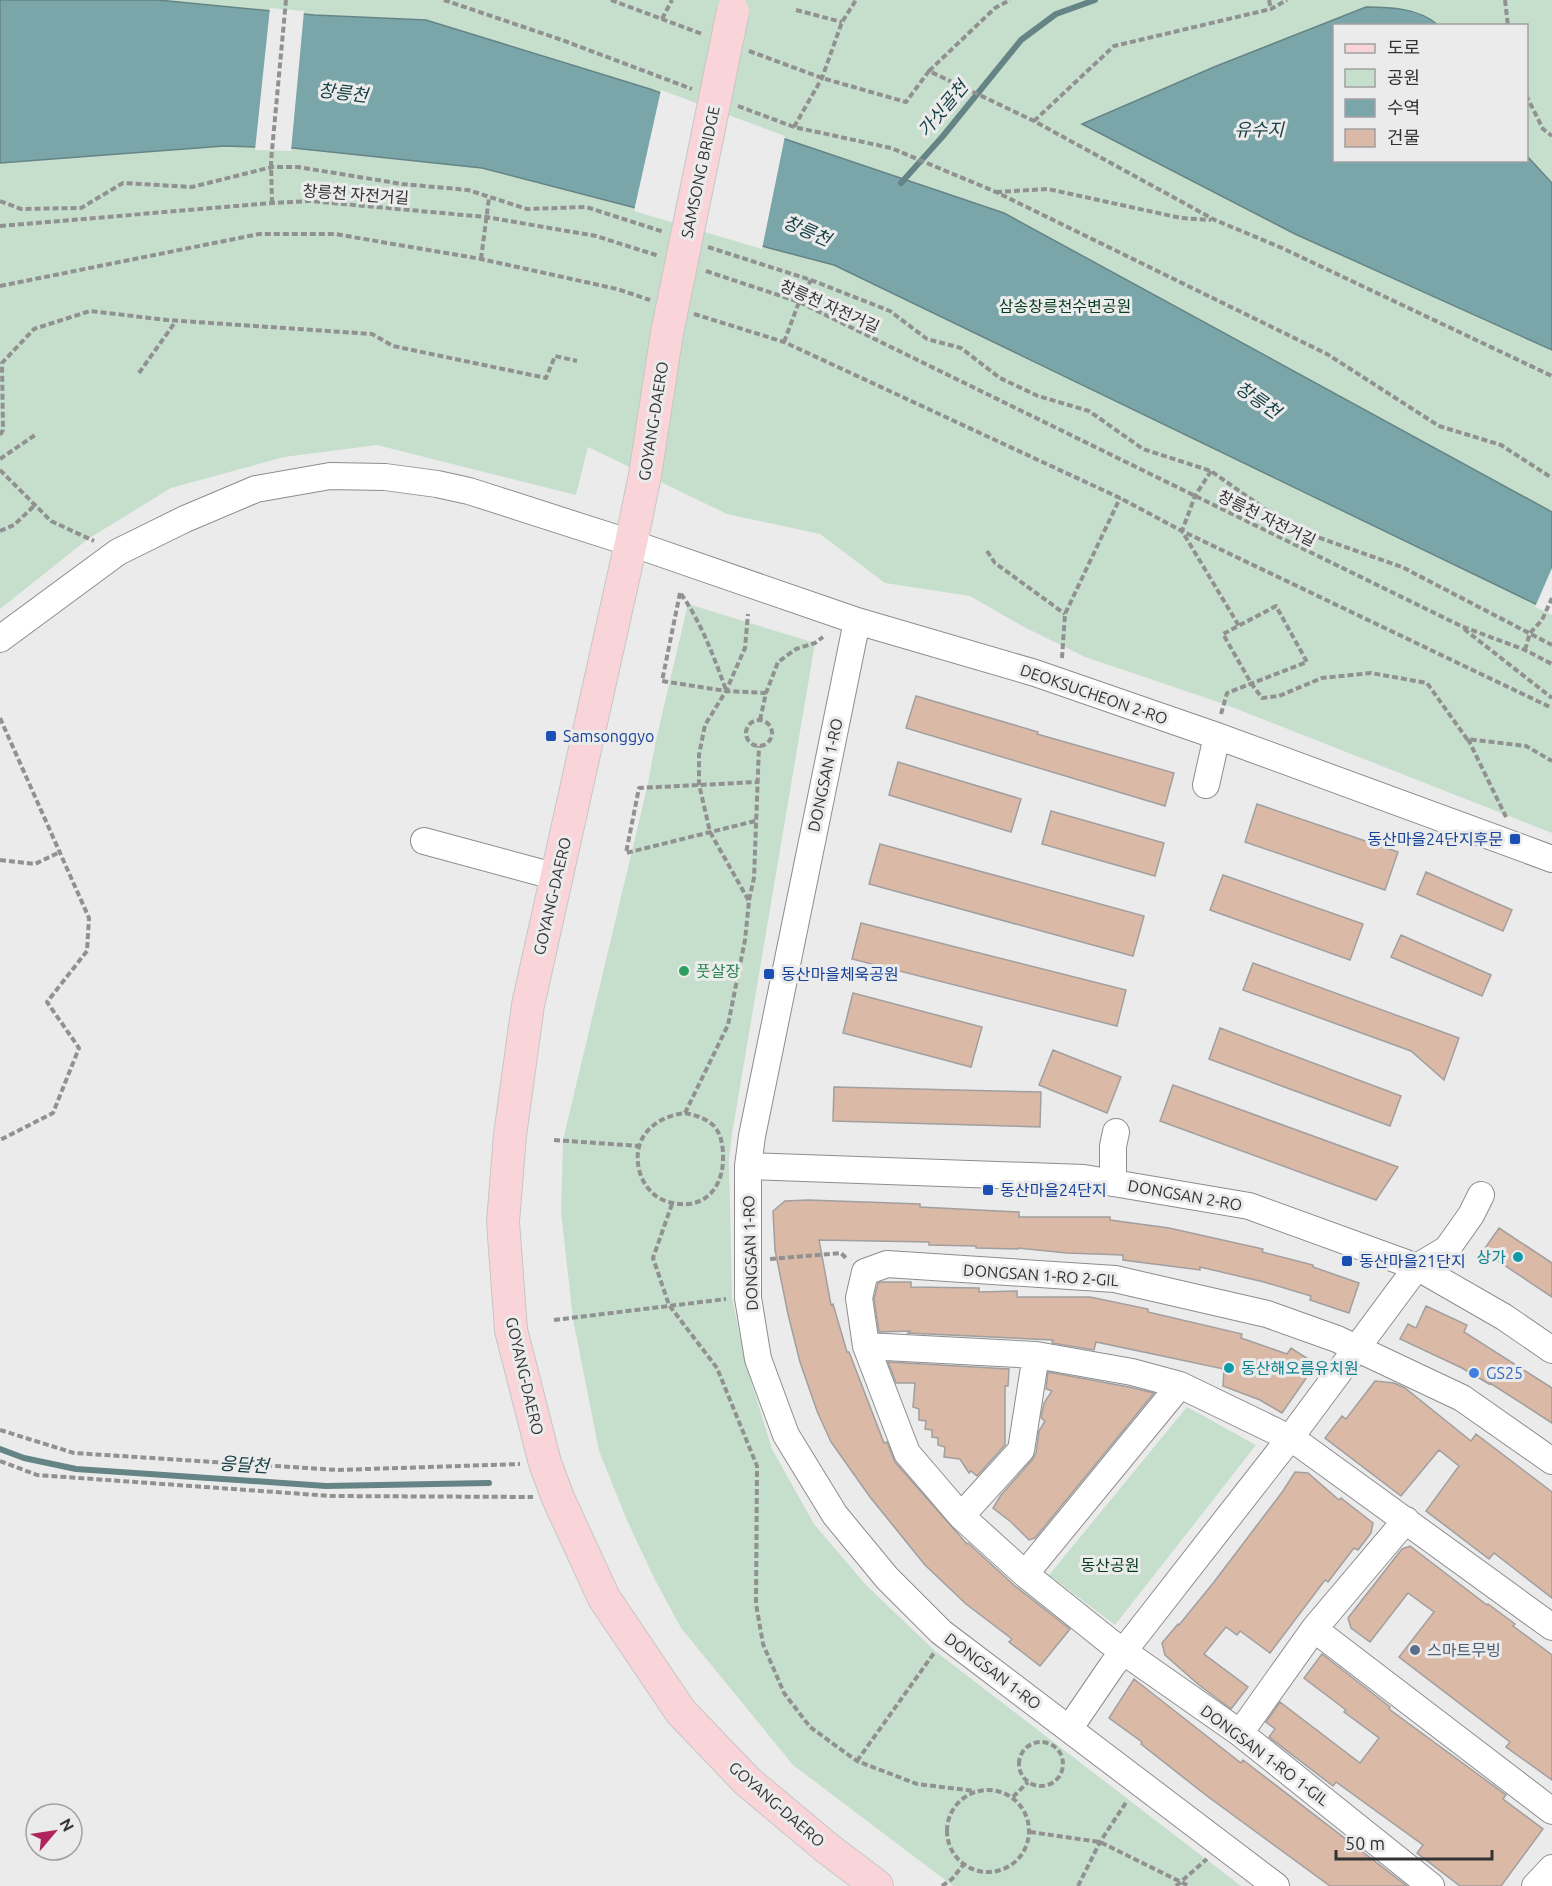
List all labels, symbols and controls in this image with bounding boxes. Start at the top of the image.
legend [1333,24,1528,162]
text: 도로 [1387,37,1420,57]
text: 공원 [1387,67,1420,87]
water label: 가싯골천 [913,75,973,140]
water label: 창릉천 [317,79,371,105]
text: 수역 [1387,97,1420,117]
street label: SAMSONG BRIDGE [677,104,723,240]
water label: 유수지 [1234,119,1285,139]
text: 건물 [1387,127,1420,147]
street label: 창릉천 자전거길 [302,181,410,207]
water label: 창릉천 [781,211,836,250]
street label: 창릉천 자전거길 [778,276,882,336]
park label: 삼송창릉천수변공원 [999,297,1131,315]
street label: GOYANG-DAERO [635,360,671,482]
water label: 창릉천 [1232,377,1287,423]
street label: 창릉천 자전거길 [1215,487,1319,549]
street label: DEOKSUCHEON 2-RO [1018,660,1170,728]
street label: DONGSAN 1-RO [804,717,846,833]
place label: Samsonggyo [563,727,654,745]
marker: Samsonggyo [544,729,558,743]
place label: 동산마을24단지후문 [1367,830,1503,848]
marker: 동산마을24단지후문 [1508,832,1522,846]
street label: GOYANG-DAERO [530,835,574,957]
place label: 풋살장 [696,962,740,980]
marker: 풋살장 [677,964,691,978]
place label: 동산마을체욱공원 [781,965,899,983]
marker: 동산마을체욱공원 [762,967,776,981]
street label: DONGSAN 2-RO [1126,1176,1244,1214]
place label: 동산마을24단지 [1000,1181,1106,1199]
marker: 동산마을24단지 [981,1183,995,1197]
street label: DONGSAN 1-RO [739,1195,761,1311]
place label: 상가 [1477,1248,1506,1266]
marker: 상가 [1511,1250,1525,1264]
place label: 동산마을21단지 [1359,1252,1465,1270]
marker: 동산마을21단지 [1340,1254,1354,1268]
street label: DONGSAN 1-RO 2-GIL [963,1261,1119,1289]
street label: GOYANG-DAERO [503,1315,547,1437]
place label: 동산해오름유치원 [1241,1359,1359,1377]
marker: 동산해오름유치원 [1222,1361,1236,1375]
place label: GS25 [1486,1364,1523,1382]
marker: GS25 [1467,1366,1481,1380]
water label: 응달천 [219,1452,272,1476]
park label: 동산공원 [1081,1556,1139,1574]
street label: DONGSAN 1-RO [941,1629,1045,1713]
place label: 스마트무빙 [1427,1641,1501,1659]
marker: 스마트무빙 [1408,1643,1422,1657]
street label: DONGSAN 1-RO 1-GIL [1197,1701,1333,1809]
street label: GOYANG-DAERO [726,1758,828,1850]
north arrow [24,1802,84,1862]
text: N [56,1815,78,1834]
scale bar [1336,1823,1492,1861]
text: 50 m [1345,1833,1385,1853]

